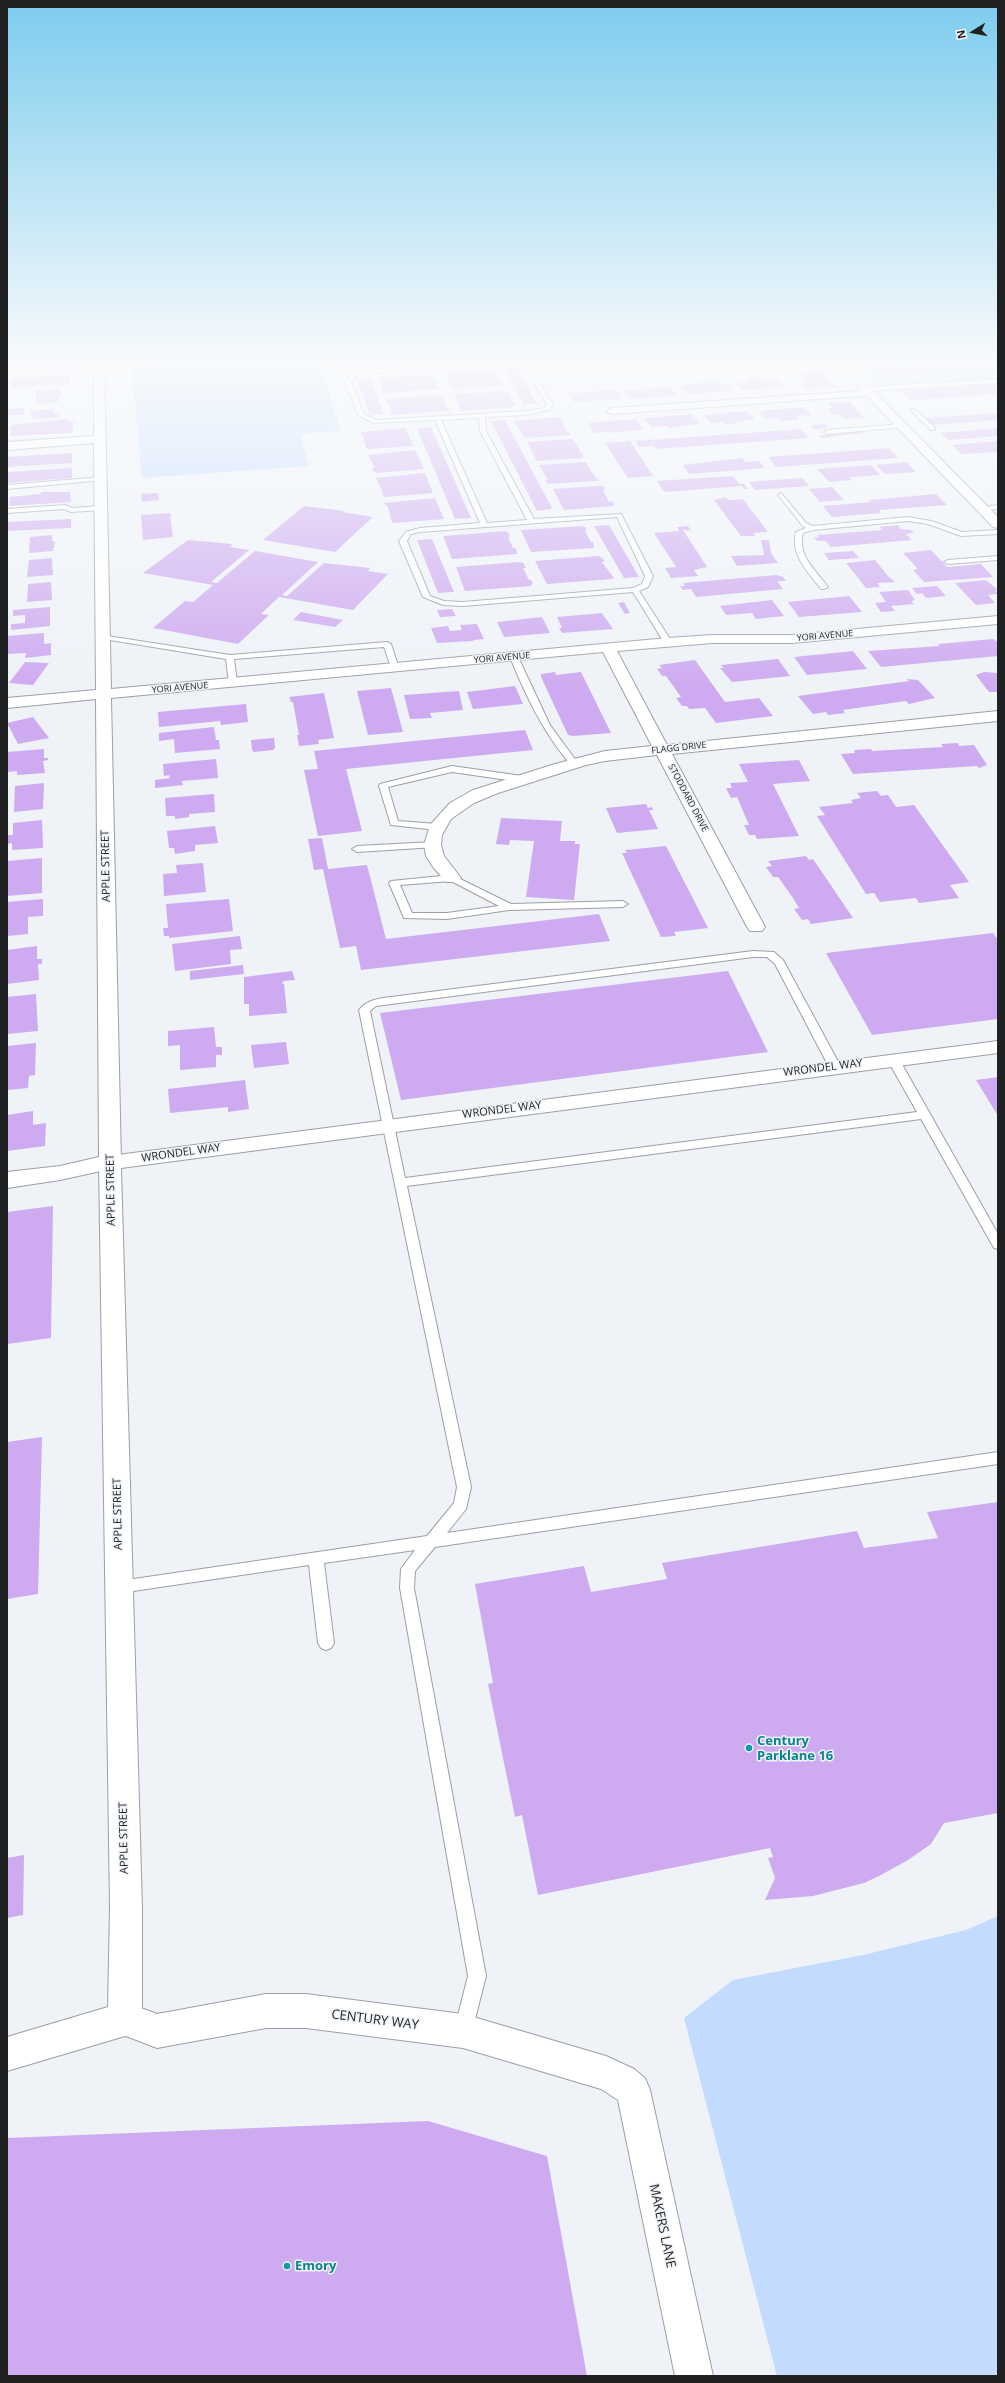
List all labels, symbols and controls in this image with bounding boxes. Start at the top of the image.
north arrow [953,12,993,52]
text: N [953,29,969,40]
street label: YORI AVENUE [796,628,854,644]
street label: YORI AVENUE [473,650,531,666]
street label: YORI AVENUE [151,680,209,696]
street label: FLAGG DRIVE [651,740,707,756]
street label: STODDARD DRIVE [666,762,710,834]
street label: APPLE STREET [99,830,113,902]
street label: WRONDEL WAY [783,1057,863,1079]
street label: WRONDEL WAY [462,1099,542,1121]
street label: WRONDEL WAY [141,1141,221,1165]
street label: APPLE STREET [104,1154,118,1226]
street label: APPLE STREET [111,1478,125,1550]
place label: Century Parklane 16 [757,1733,833,1764]
marker: Century Parklane 16 [744,1743,754,1753]
street label: APPLE STREET [117,1802,131,1874]
street label: CENTURY WAY [330,2007,420,2033]
street label: MAKERS LANE [645,2182,679,2270]
place label: Emory [295,2258,336,2274]
marker: Emory [282,2261,292,2271]

